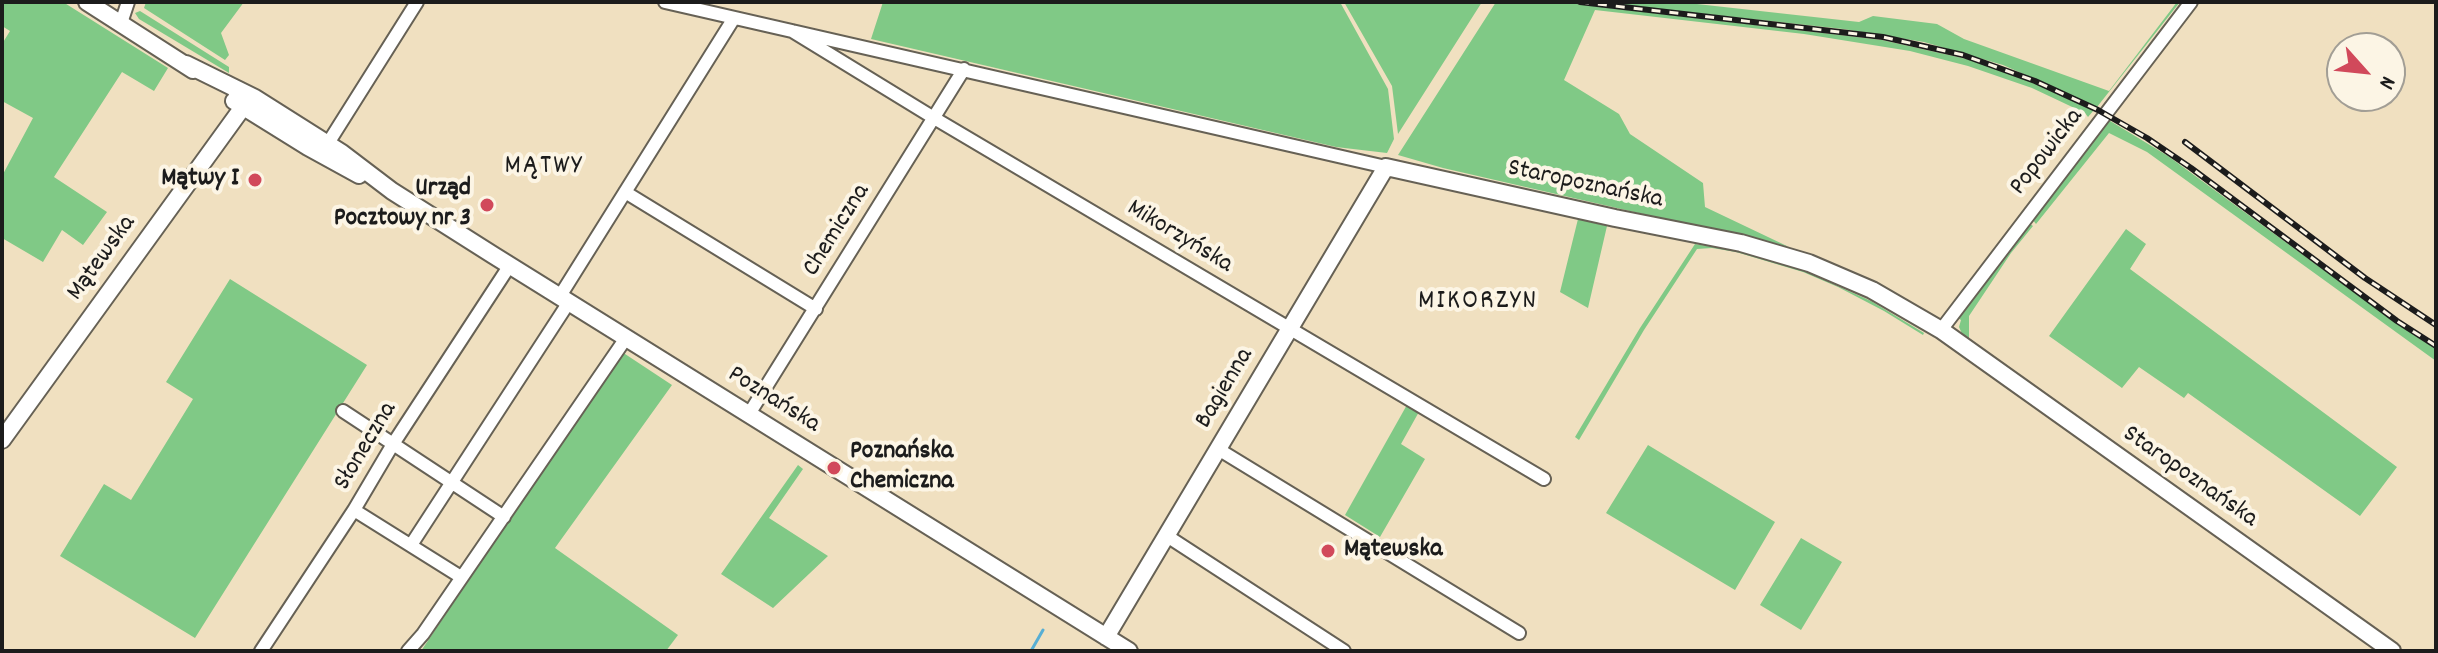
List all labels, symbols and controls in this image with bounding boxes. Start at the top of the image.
north arrow [2326,32,2406,112]
text: N [2370,70,2402,94]
street label: Popowicka [2004,103,2092,203]
district label: MĄTWY [504,151,584,185]
street label: Staropoznańska [1505,154,1665,218]
place label: Mątwy I [161,164,239,196]
marker: Mątwy I [246,171,264,189]
place label: Urząd Pocztowy nr 3 [334,174,471,236]
street label: Chemiczna [797,179,879,283]
street label: Mikorzyńska [1120,194,1238,282]
marker: Urząd Pocztowy nr 3 [478,196,496,214]
street label: Mątewska [61,210,145,308]
district label: MIKORZYN [1418,286,1538,320]
street label: Bagienna [1190,343,1262,435]
street label: Poznańska [721,360,825,442]
street label: Słoneczna [328,397,406,497]
street label: Staropoznańska [2115,420,2263,536]
place label: Poznańska Chemiczna [850,437,953,498]
marker: Poznańska Chemiczna [825,459,843,477]
place label: Mątewska [1344,535,1442,567]
marker: Mątewska [1319,542,1337,560]

